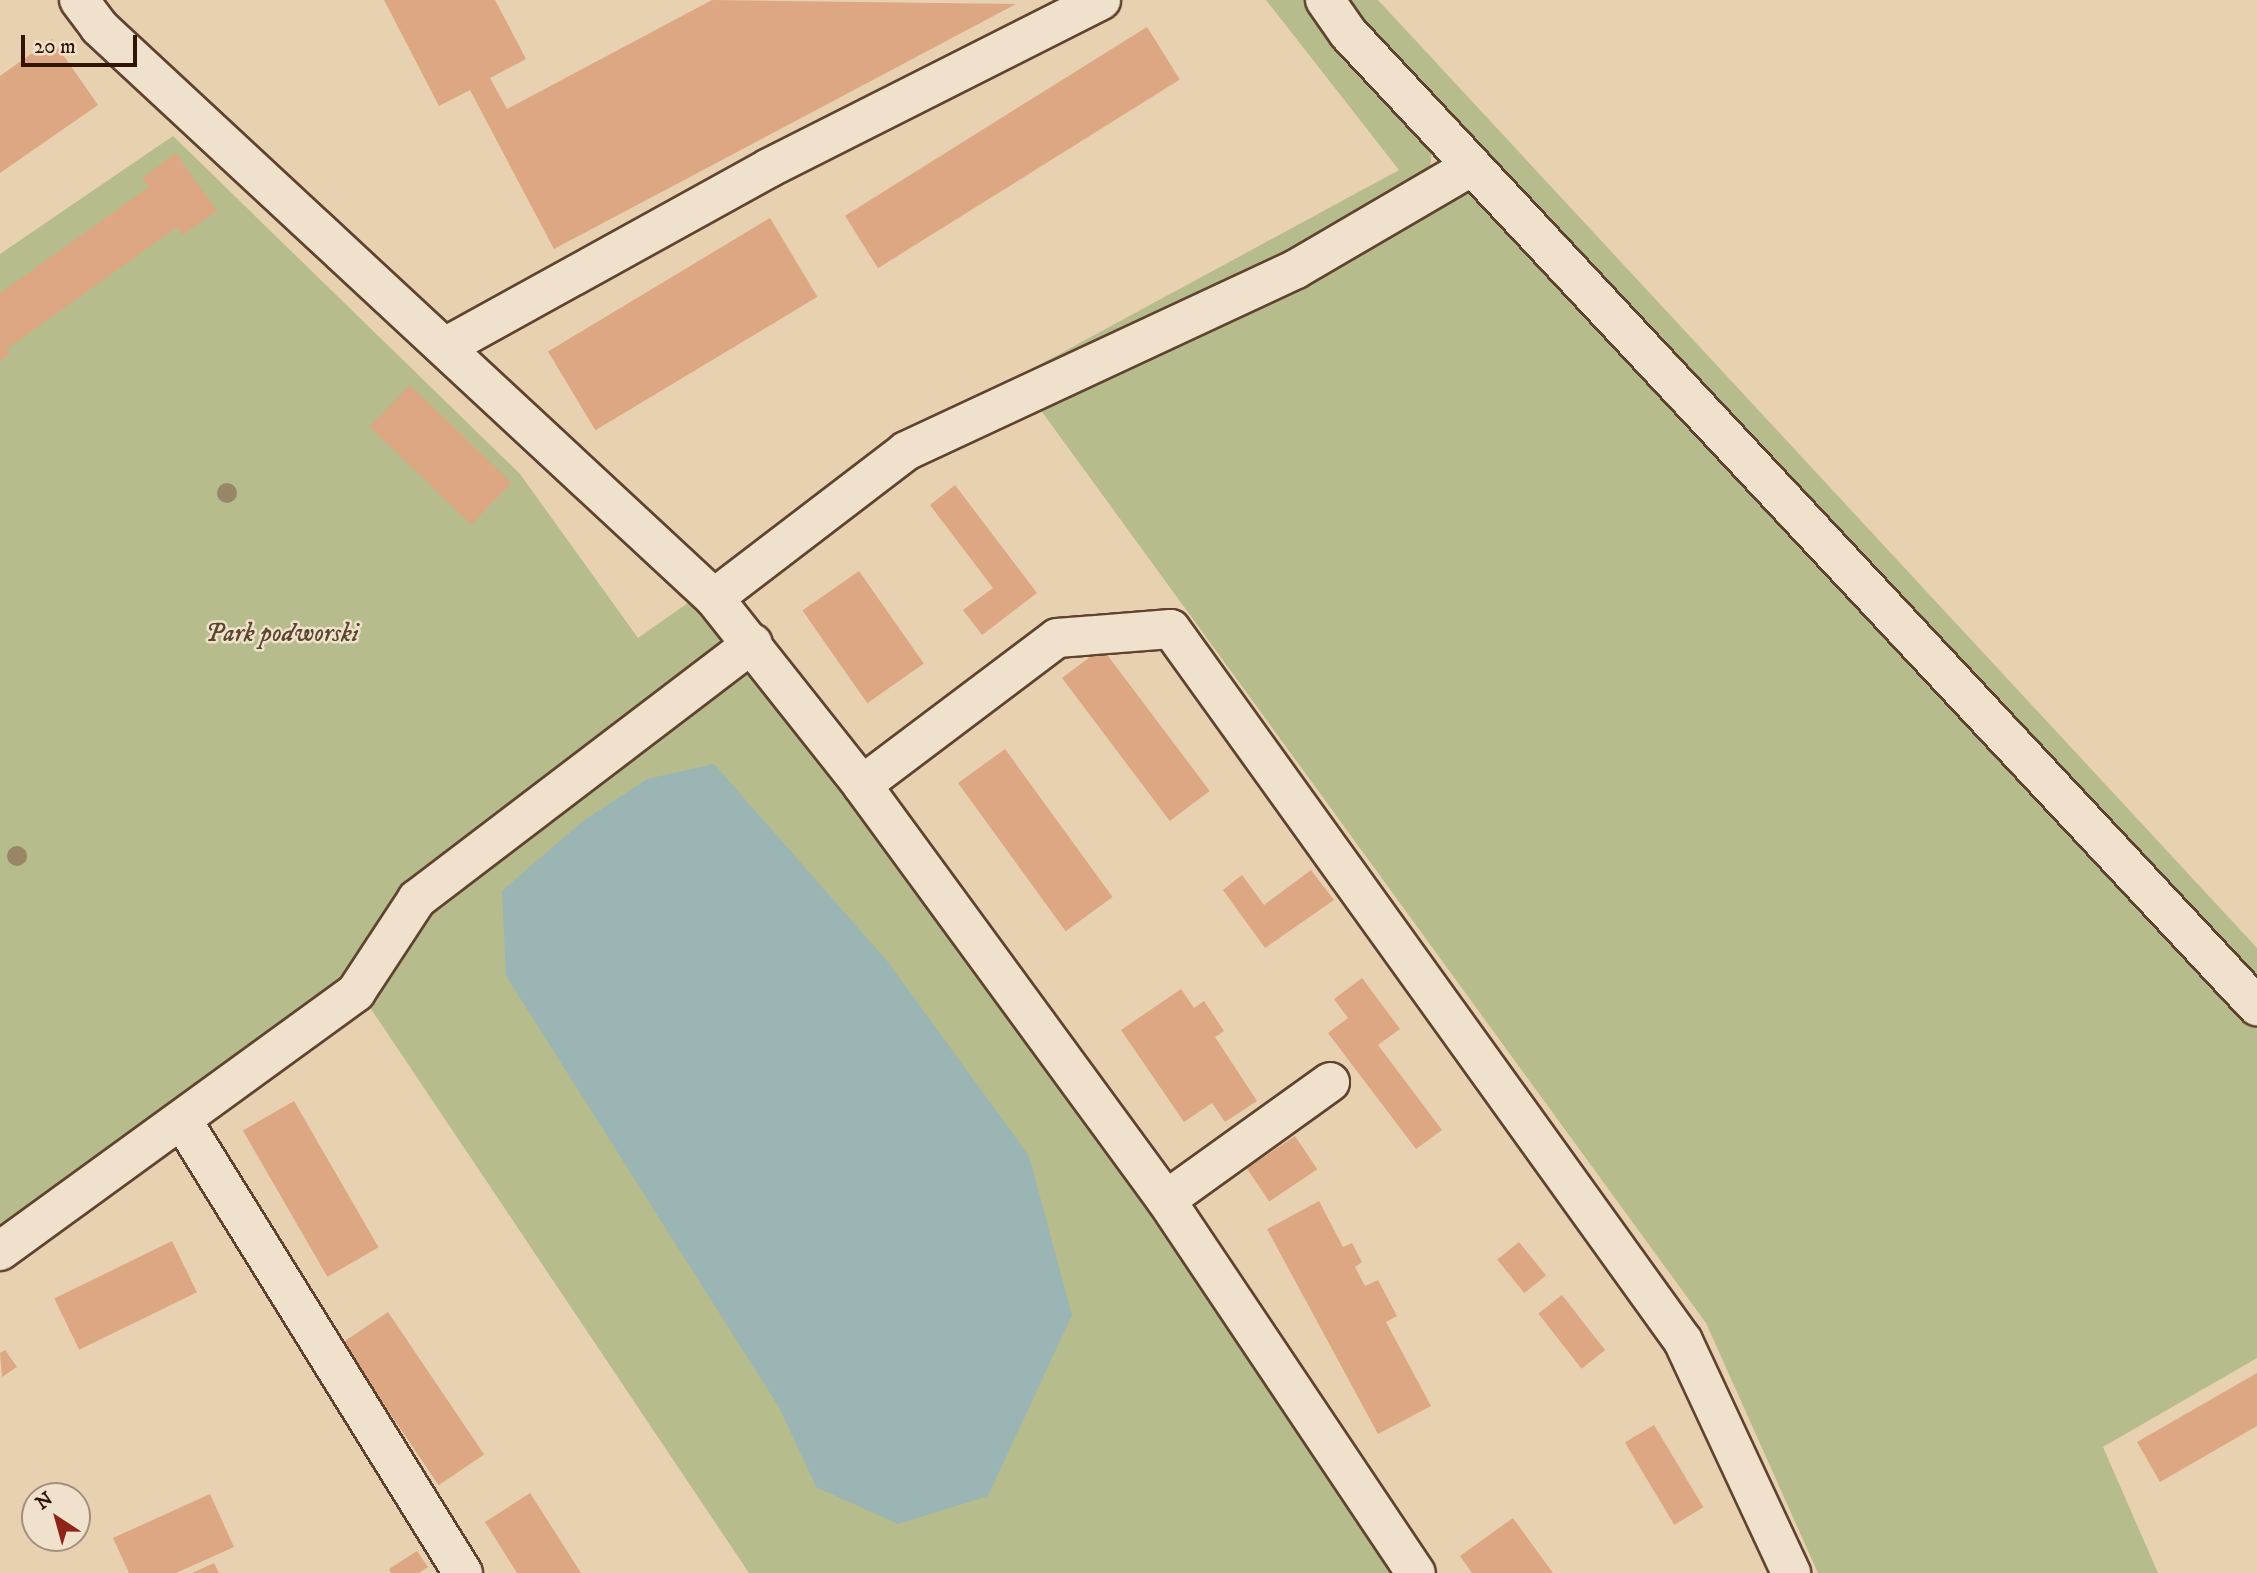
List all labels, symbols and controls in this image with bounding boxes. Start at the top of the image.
scale bar [24,21,140,65]
text: 20 m [34,34,76,60]
park label: Park podworski [205,618,359,650]
north arrow [21,1482,91,1552]
text: N [31,1487,58,1515]

